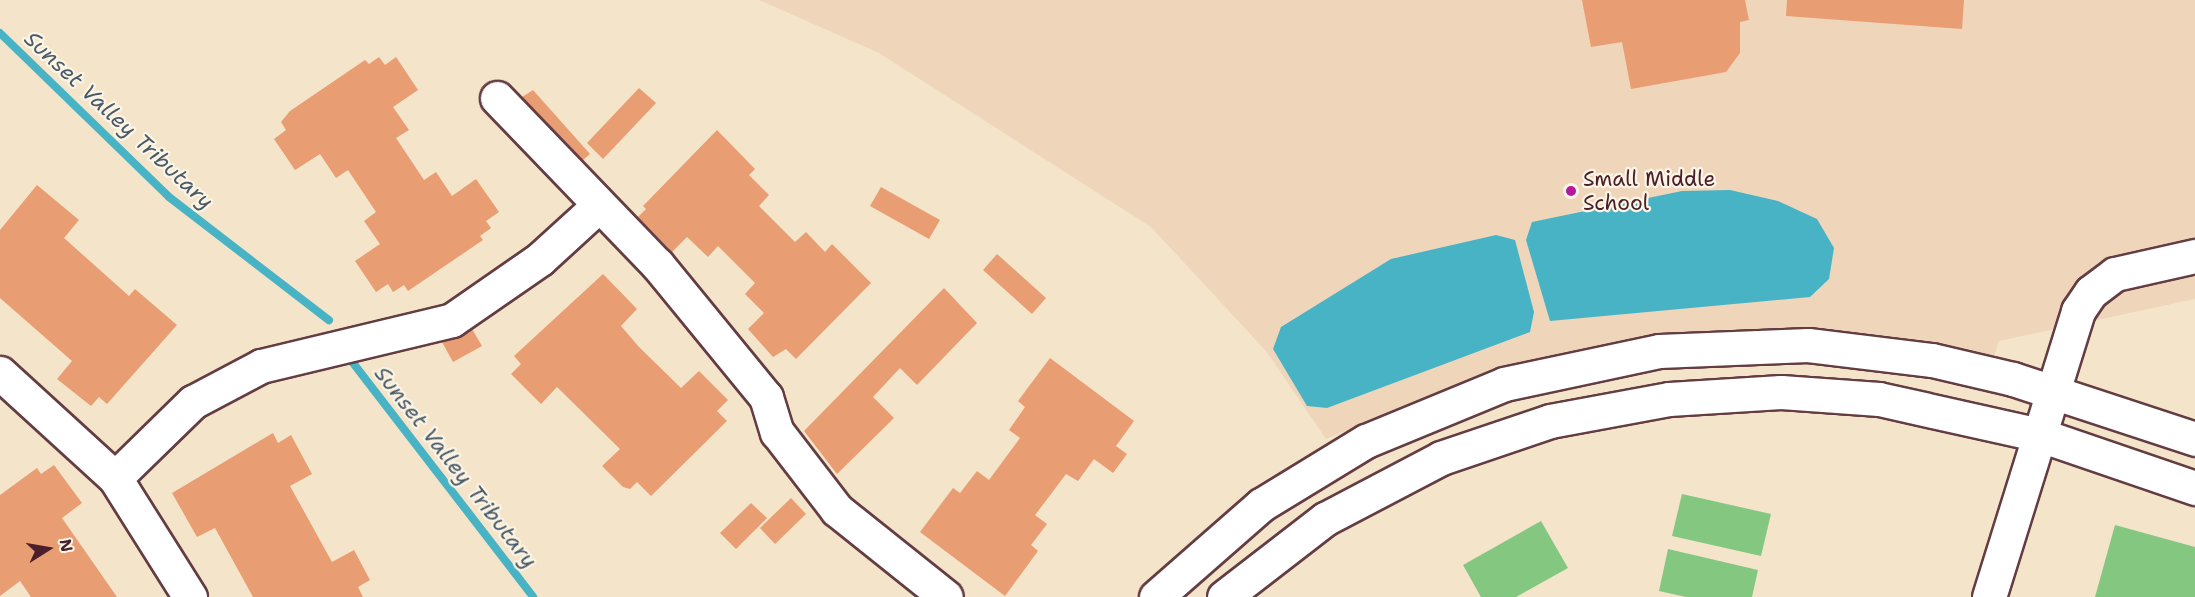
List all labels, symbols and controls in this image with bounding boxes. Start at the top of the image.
water label: Sunset Valley Tributary [19,25,219,215]
place label: Small Middle School [1583,166,1715,216]
marker: Small Middle School [1564,184,1578,198]
water label: Sunset Valley Tributary [369,361,543,573]
north arrow [18,519,78,579]
text: N [55,537,78,554]

